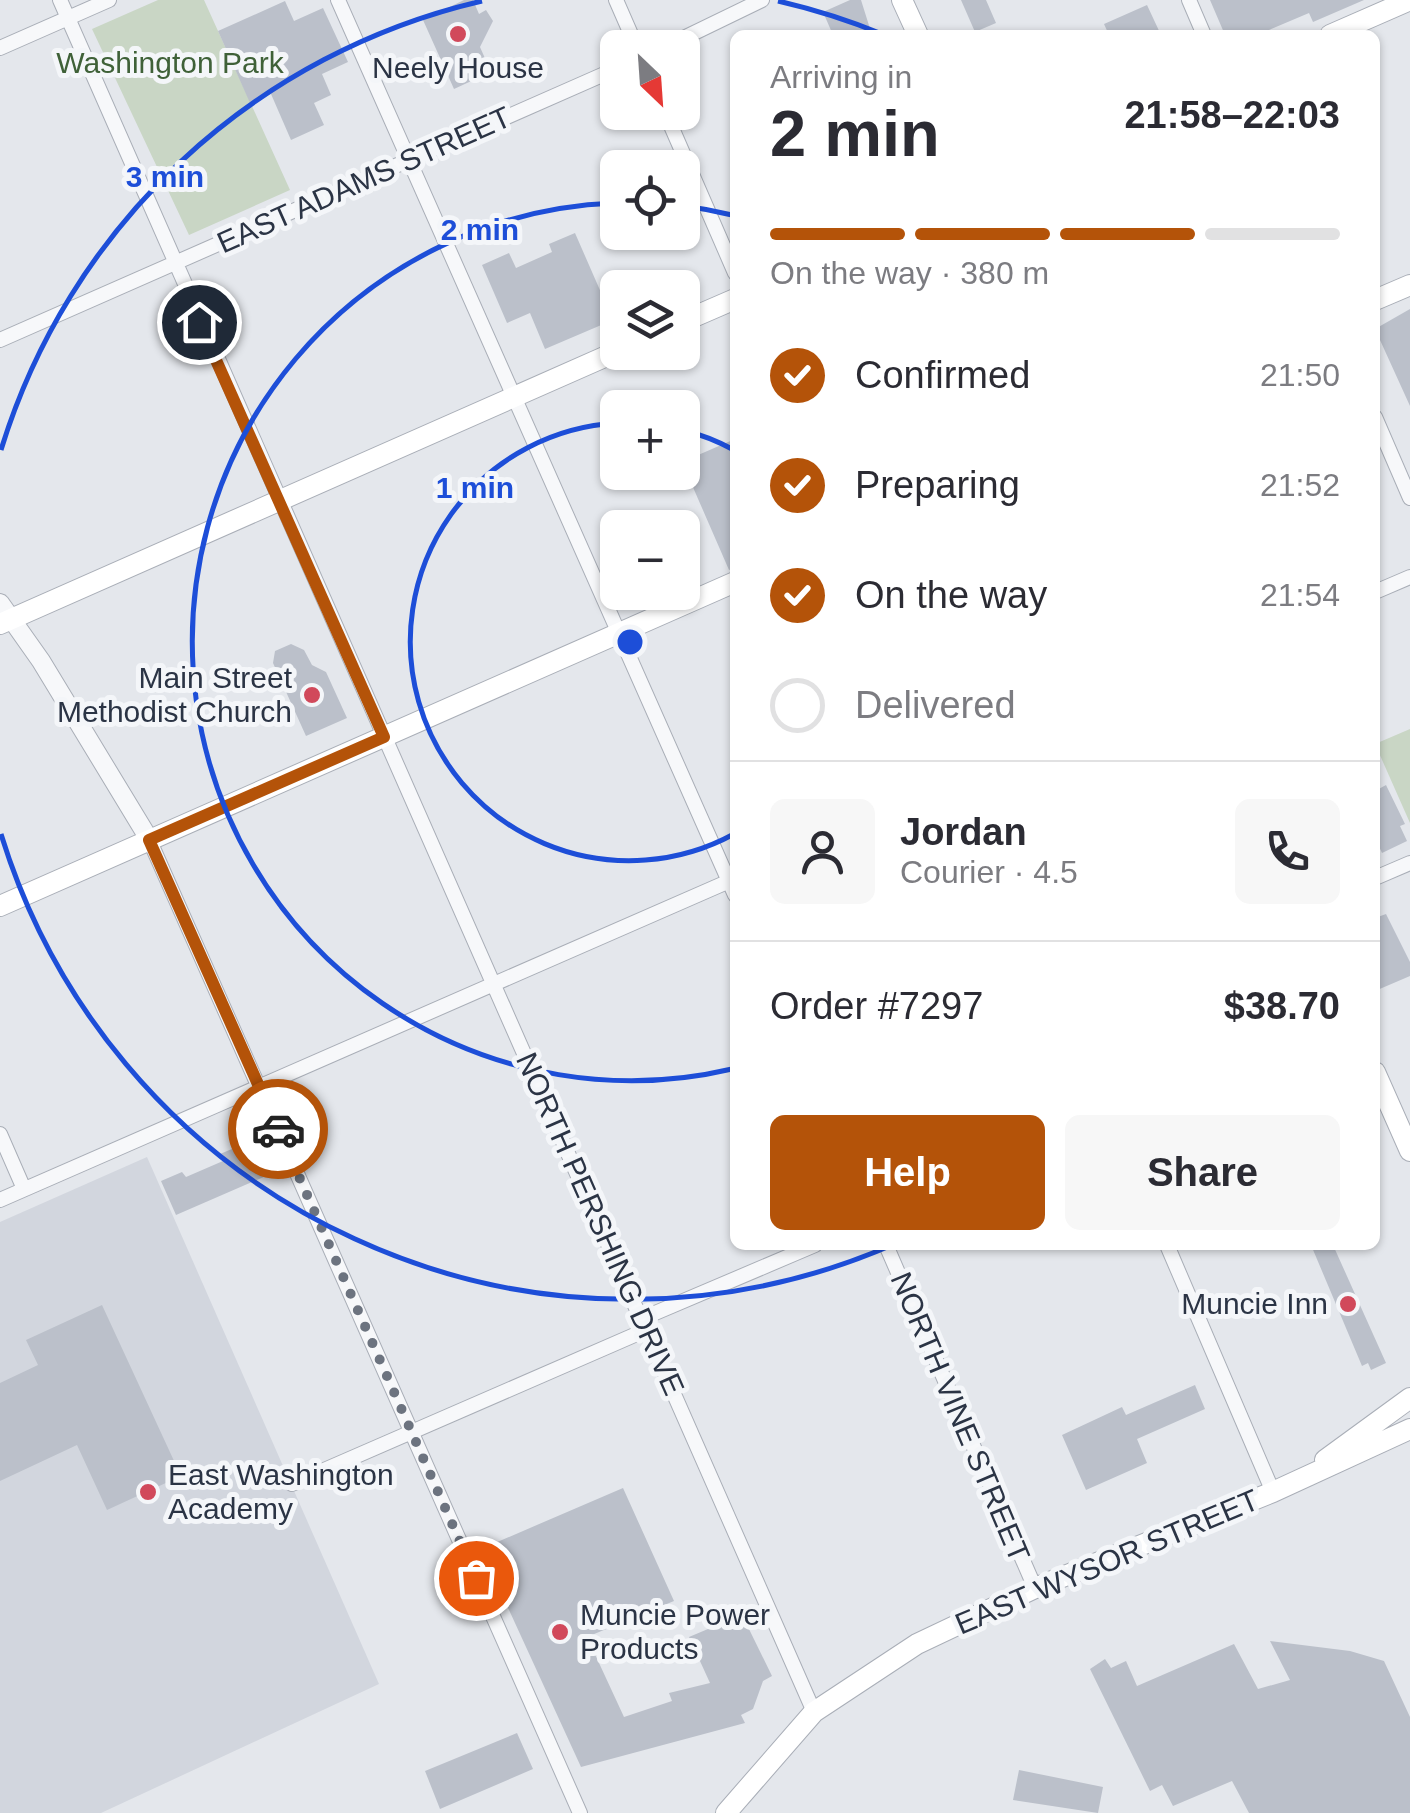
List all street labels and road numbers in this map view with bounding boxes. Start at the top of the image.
street label: EAST ADAMS STREET [212,100,516,259]
street label: NORTH PERSHING DRIVE [510,1048,691,1400]
street label: NORTH VINE STREET [884,1267,1036,1566]
street label: EAST WYSOR STREET [950,1483,1263,1640]

